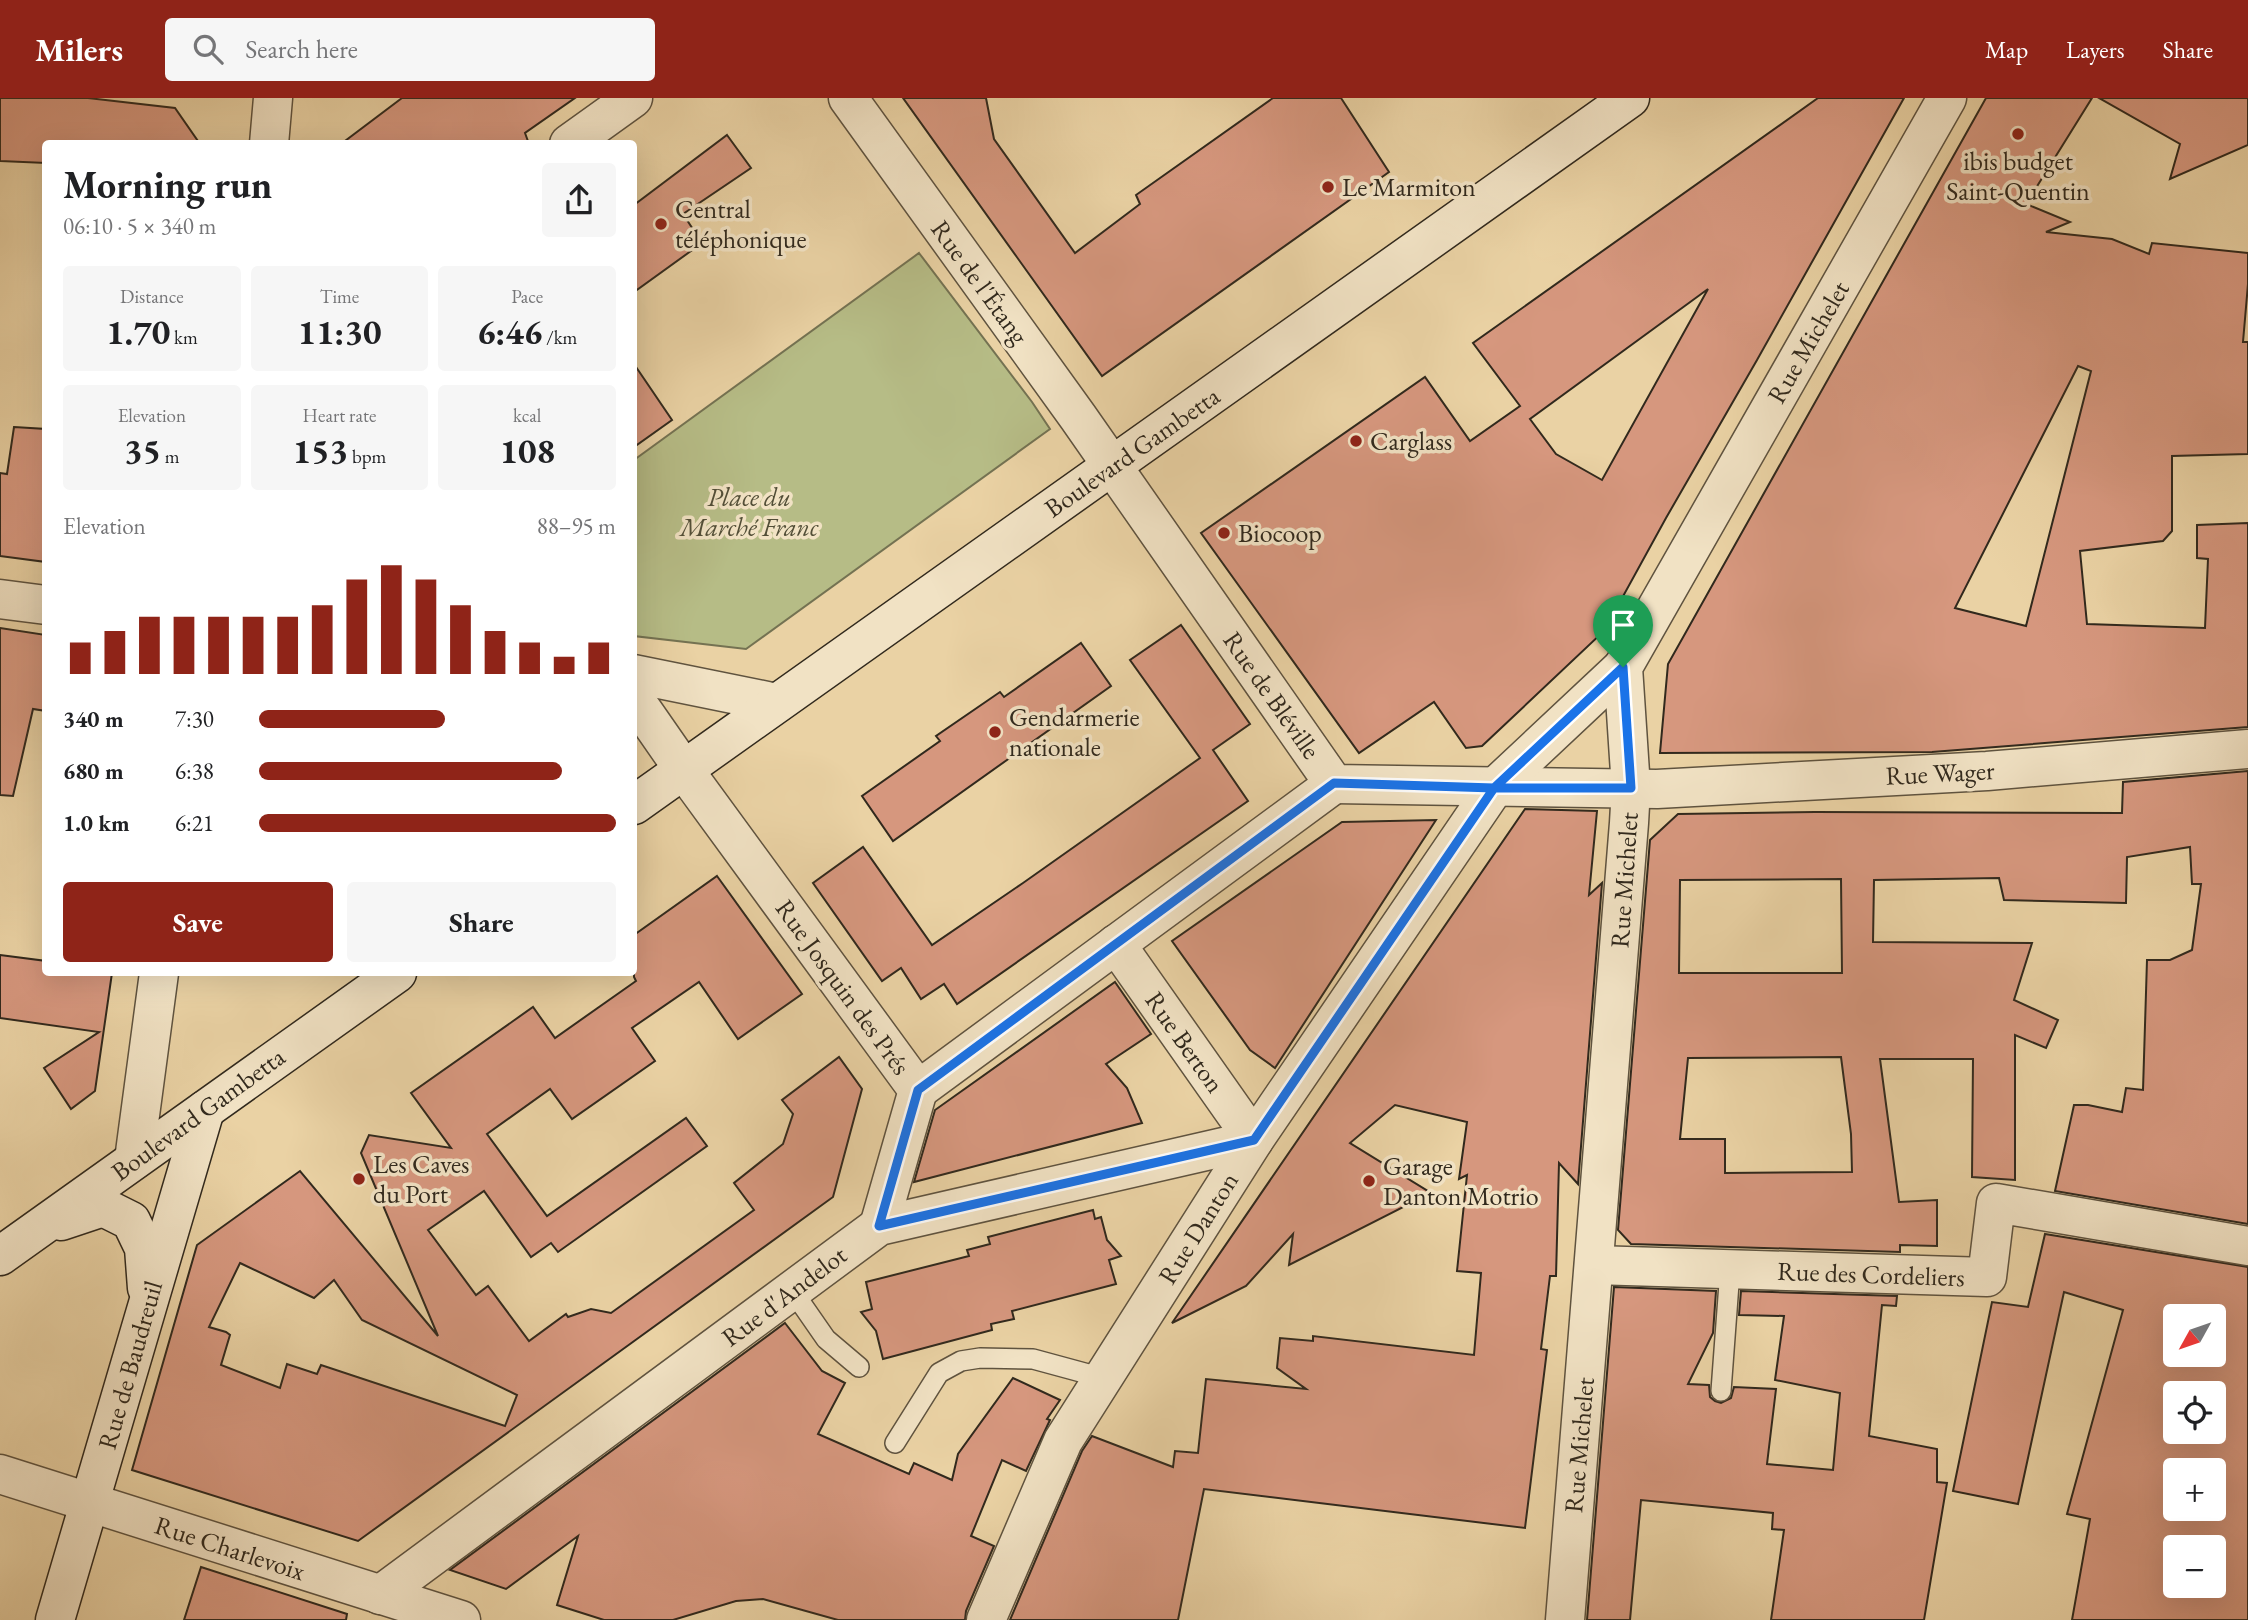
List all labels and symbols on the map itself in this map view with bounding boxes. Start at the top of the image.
marker: ibis budget Saint-Quentin [2010,126,2026,142]
place label: ibis budget Saint-Quentin [1946,144,2090,208]
place label: Le Marmiton [1342,170,1476,204]
marker: Le Marmiton [1320,179,1336,195]
place label: Central téléphonique [675,192,807,256]
street label: Rue de l'Étang [924,213,1037,351]
marker: Central téléphonique [653,216,669,232]
street label: Rue Michelet [1759,275,1857,409]
street label: Boulevard Gambetta [1038,379,1227,525]
place label: Carglass [1370,424,1452,458]
marker: Carglass [1348,433,1364,449]
park label: Place du Marché Franc [678,480,819,544]
place label: Biocoop [1238,516,1322,550]
marker: Biocoop [1216,525,1232,541]
pin [1593,595,1653,667]
street label: Rue de Bléville [1216,625,1328,765]
place label: Gendarmerie nationale [1009,700,1140,764]
marker: Gendarmerie nationale [987,724,1003,740]
street label: Rue Wager [1885,753,1996,793]
street label: Rue Michelet [1602,811,1646,949]
street label: Rue Josquin des Prés [768,893,918,1081]
street label: Rue Berton [1138,985,1232,1100]
street label: Boulevard Gambetta [105,1039,292,1188]
place label: Les Caves du Port [373,1147,470,1211]
place label: Garage Danton Motrio [1383,1149,1539,1213]
street label: Rue Danton [1150,1165,1246,1290]
marker: Les Caves du Port [351,1171,367,1187]
marker: Garage Danton Motrio [1361,1173,1377,1189]
street label: Rue d'Andelot [715,1238,853,1354]
street label: Rue des Cordeliers [1777,1254,1965,1294]
street label: Rue de Baudreuil [90,1277,170,1453]
north arrow [2163,1304,2226,1367]
street label: Rue Michelet [1556,1376,1602,1514]
street label: Rue Charlevoix [151,1508,310,1589]

